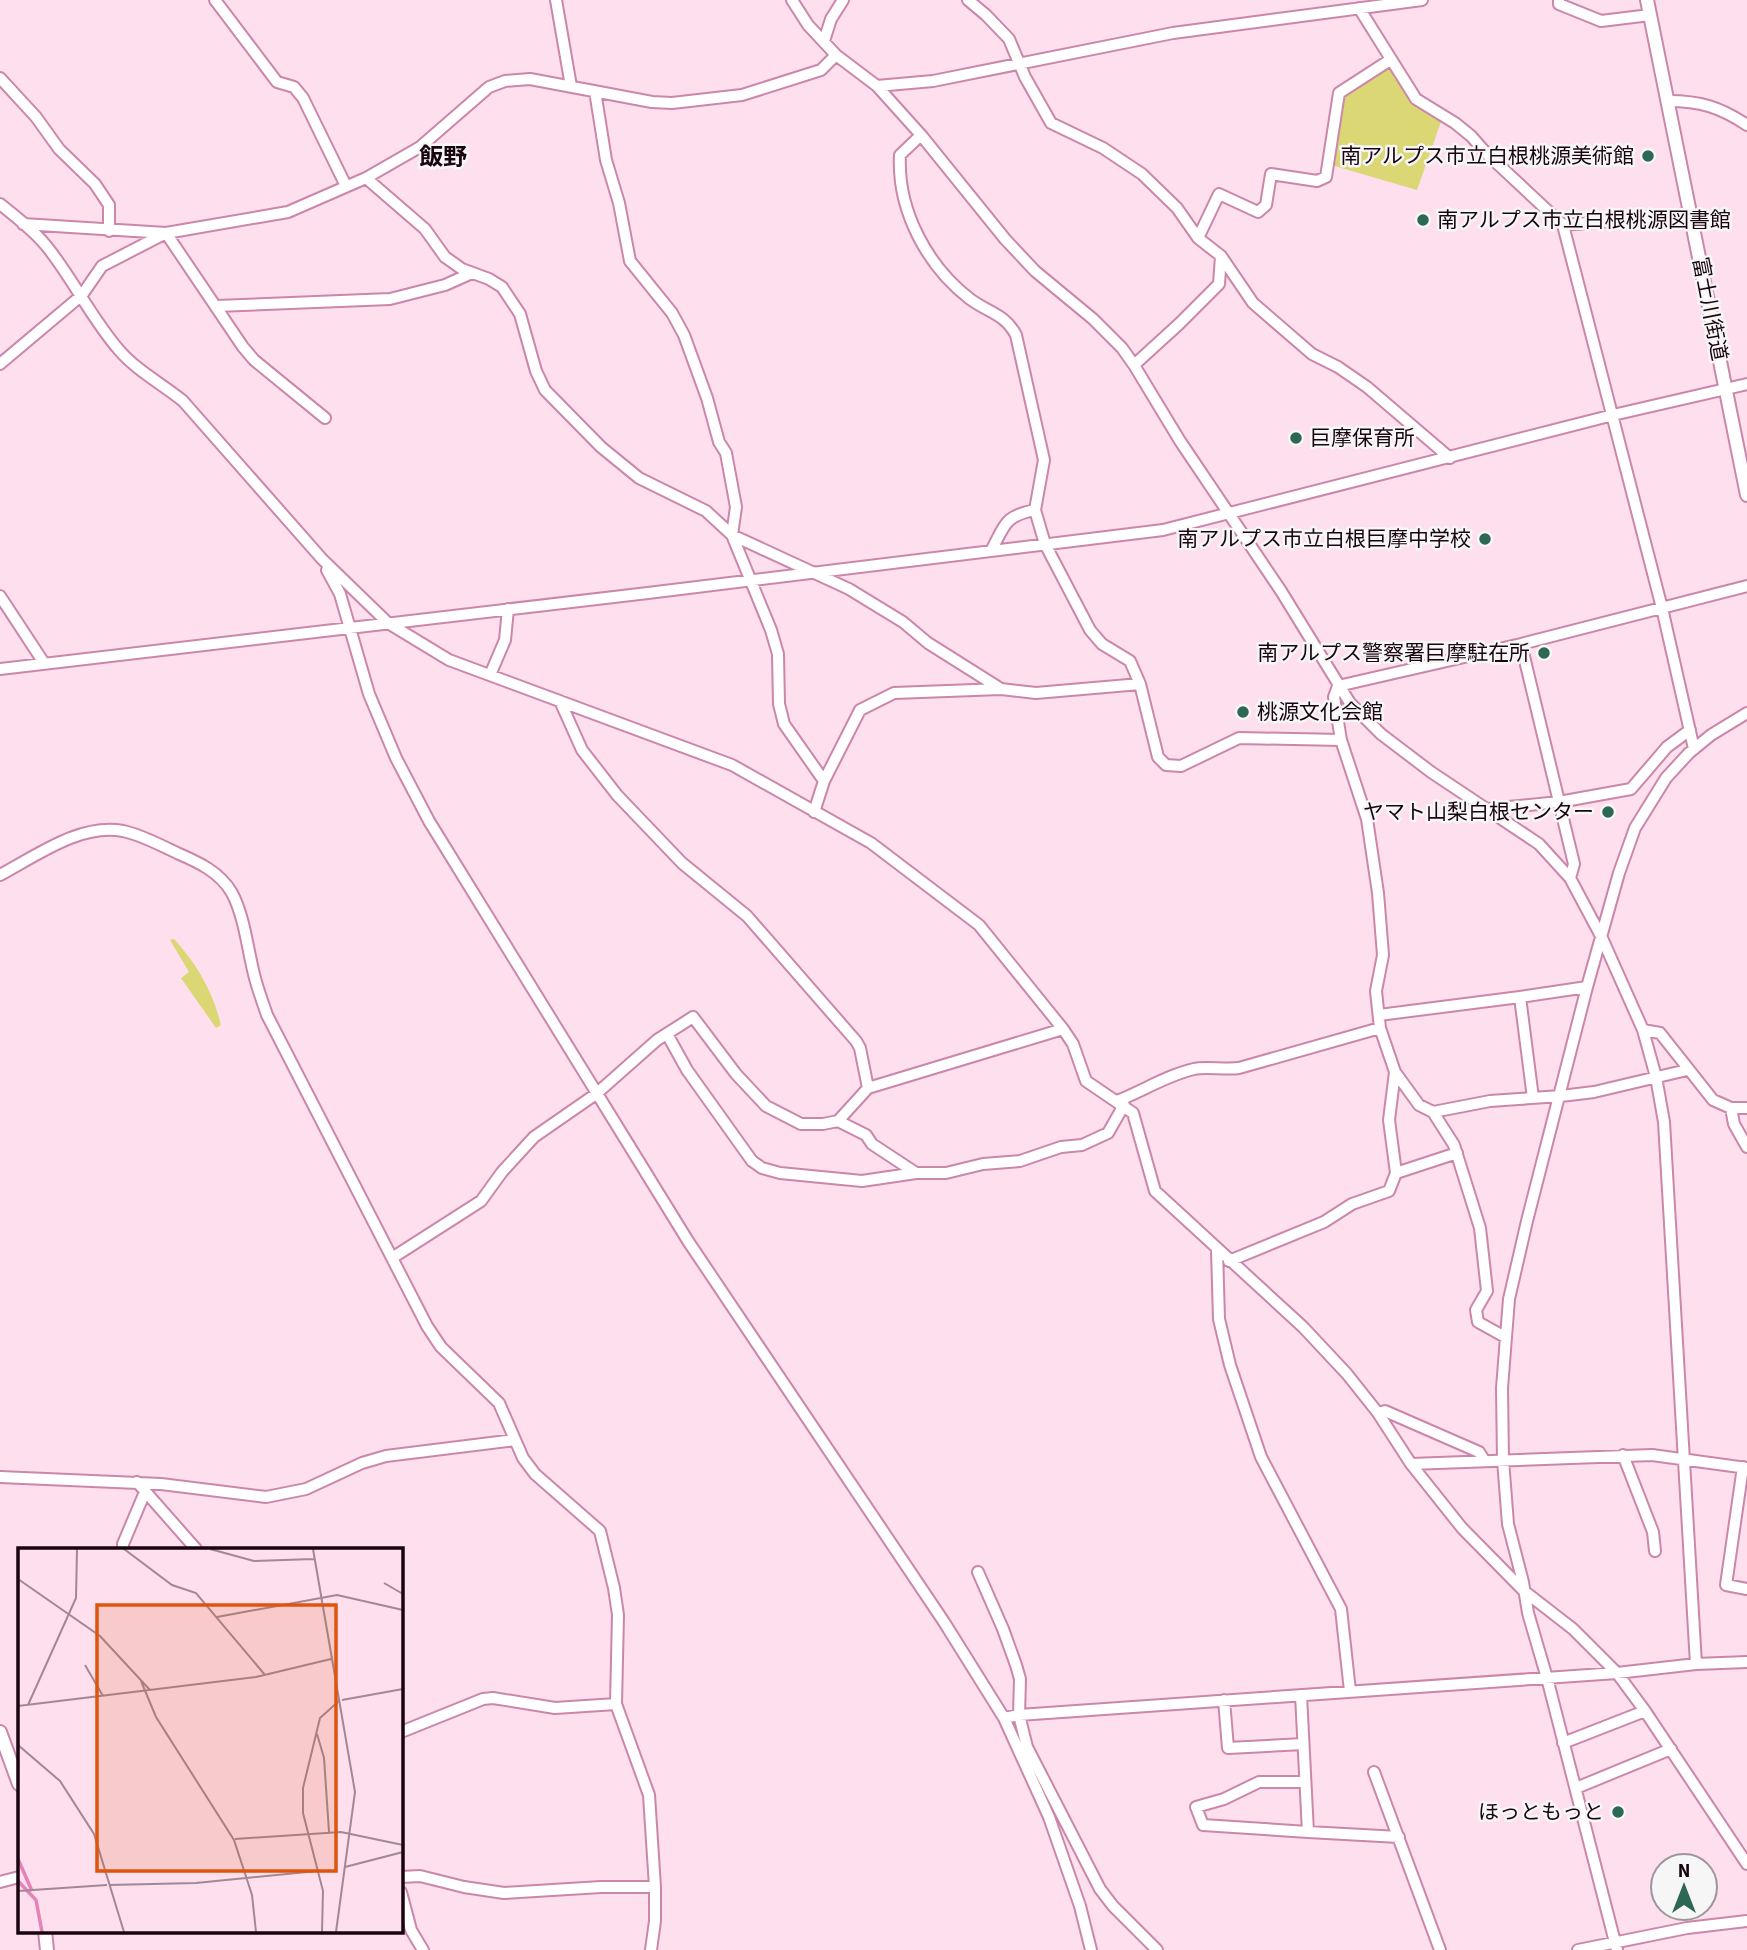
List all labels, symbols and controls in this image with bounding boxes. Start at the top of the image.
district label: 飯野 [419,140,467,175]
place label: 南アルプス市立白根桃源美術館 [1340,141,1634,171]
marker: 南アルプス市立白根桃源美術館 [1640,148,1656,164]
place label: 南アルプス市立白根桃源図書館 [1437,205,1731,235]
marker: 南アルプス市立白根桃源図書館 [1415,212,1431,228]
street label: 富士川街道 [1685,255,1735,363]
place label: 巨摩保育所 [1310,423,1415,453]
marker: 巨摩保育所 [1288,430,1304,446]
place label: 南アルプス市立白根巨摩中学校 [1177,524,1471,554]
marker: 南アルプス市立白根巨摩中学校 [1477,531,1493,547]
place label: 南アルプス警察署巨摩駐在所 [1257,638,1530,668]
marker: 南アルプス警察署巨摩駐在所 [1536,645,1552,661]
place label: 桃源文化会館 [1257,697,1383,727]
marker: 桃源文化会館 [1235,704,1251,720]
place label: ヤマト山梨白根センター [1363,797,1594,827]
marker: ヤマト山梨白根センター [1600,804,1616,820]
inset map [18,1548,402,1932]
place label: ほっともっと [1478,1797,1604,1827]
marker: ほっともっと [1610,1804,1626,1820]
north arrow [1649,1852,1719,1922]
text: N [1678,1858,1690,1885]

